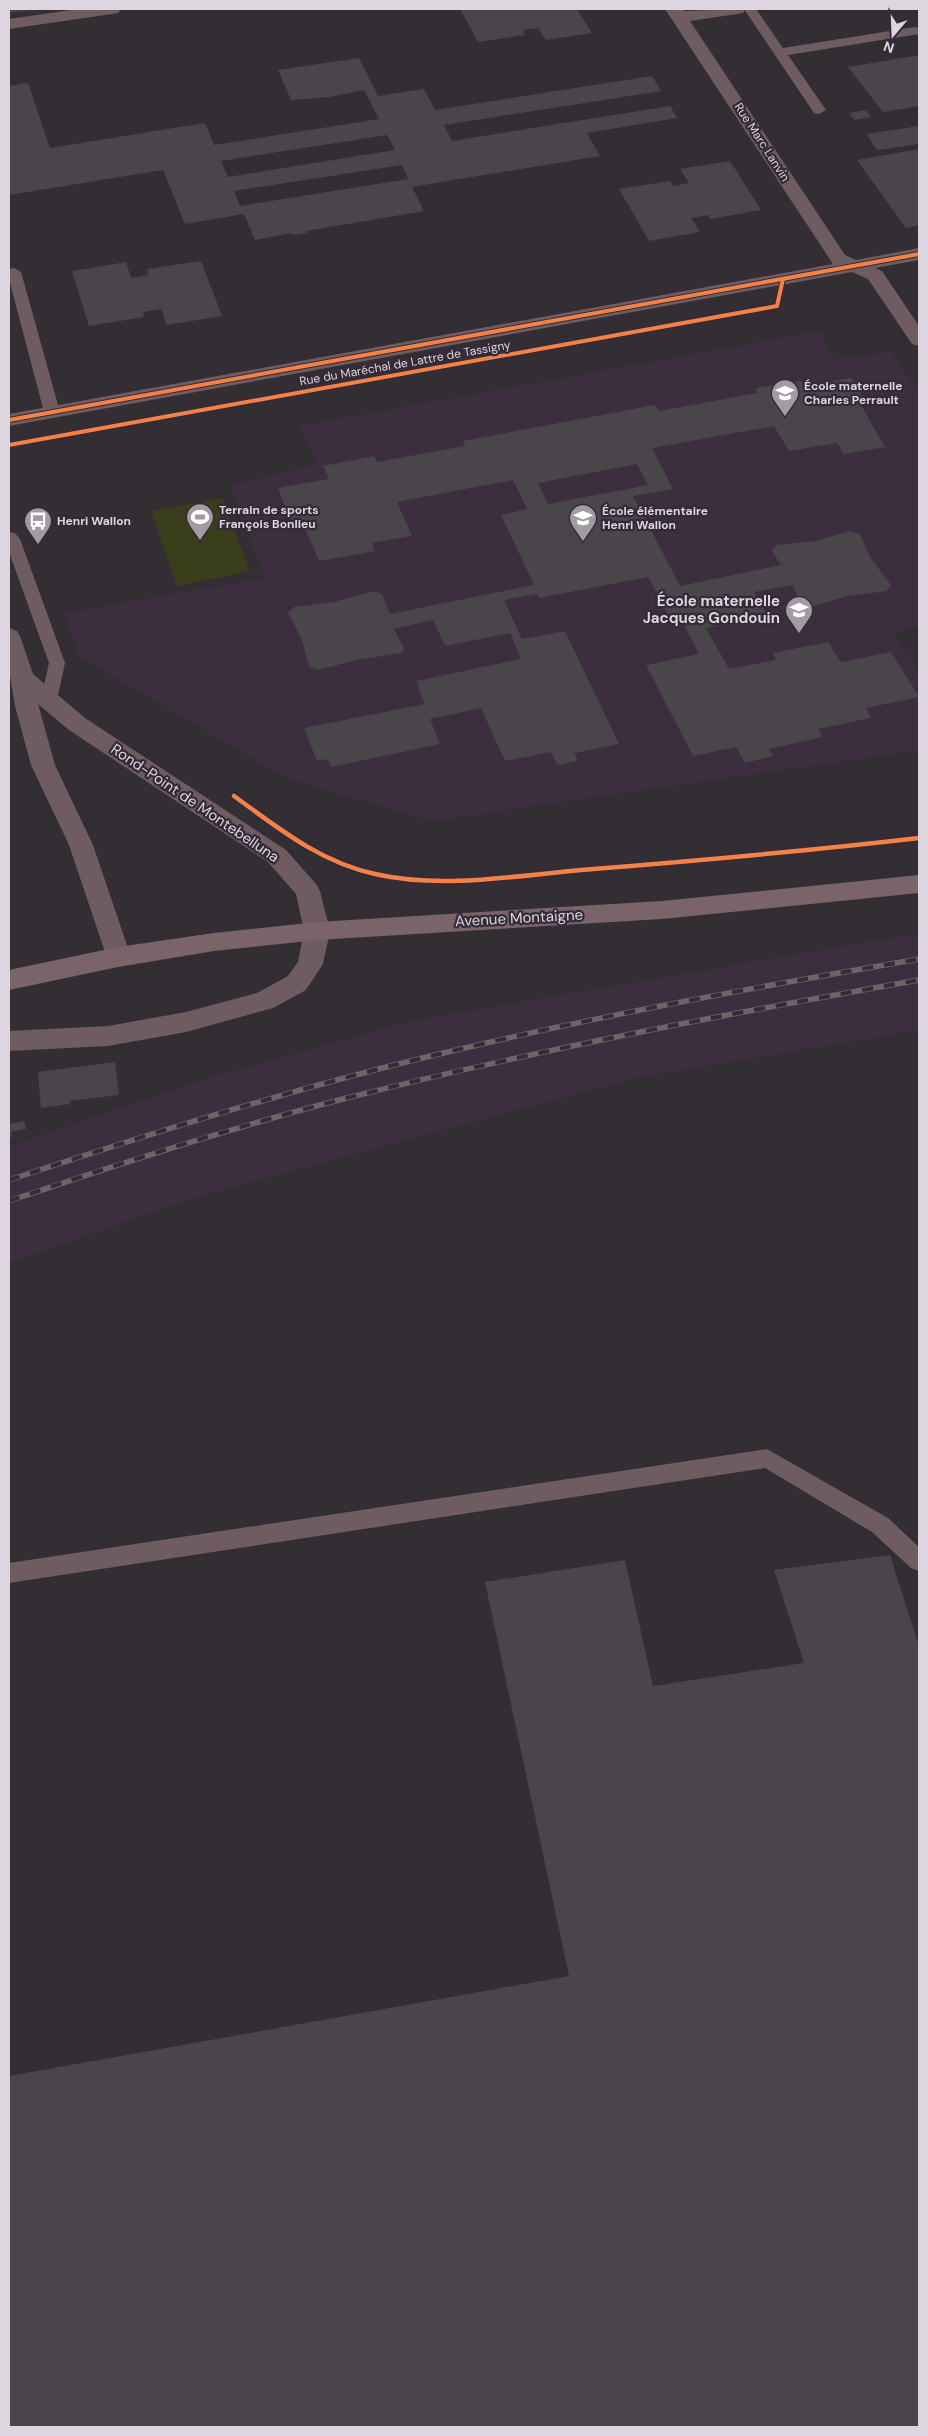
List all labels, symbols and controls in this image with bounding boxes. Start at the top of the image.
north arrow [868,10,918,60]
text: N [881,37,897,57]
street label: Rue Marc Lanvin [731,100,793,184]
street label: Rue du Maréchal de Lattre de Tassigny [298,336,512,389]
school or university icon: École maternelle Charles Perrault [770,378,800,417]
place label: École maternelle Charles Perrault [804,378,903,408]
sports icon: Terrain de sports François Bonlieu [185,502,215,541]
place label: Terrain de sports François Bonlieu [219,502,319,532]
school or university icon: École élémentaire Henri Wallon [568,503,598,542]
place label: École élémentaire Henri Wallon [602,503,708,533]
bus stop icon: Henri Wallon [23,506,53,545]
place label: Henri Wallon [57,513,131,529]
place label: École maternelle Jacques Gondouin [643,591,780,628]
school or university icon: École maternelle Jacques Gondouin [784,595,814,634]
street label: Rond-Point de Montebelluna [107,739,283,867]
street label: Avenue Montaigne [454,905,584,931]

